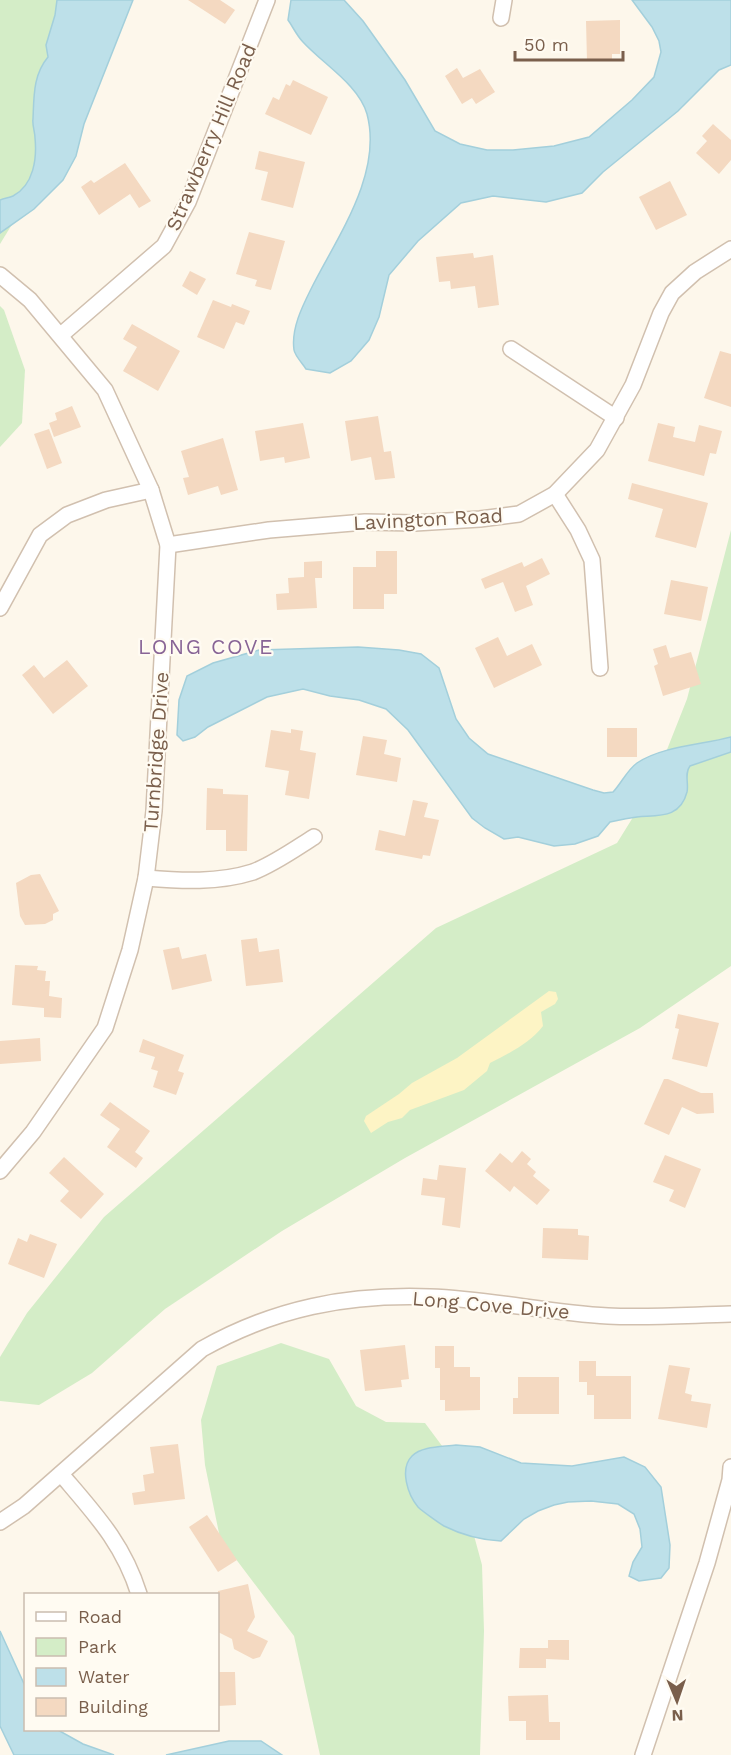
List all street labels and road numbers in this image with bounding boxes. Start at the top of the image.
street label: Strawberry Hill Road [161,40,261,234]
street label: Lavington Road [352,503,504,535]
street label: Turnbridge Drive [138,671,174,833]
street label: Long Cove Drive [411,1286,571,1324]

